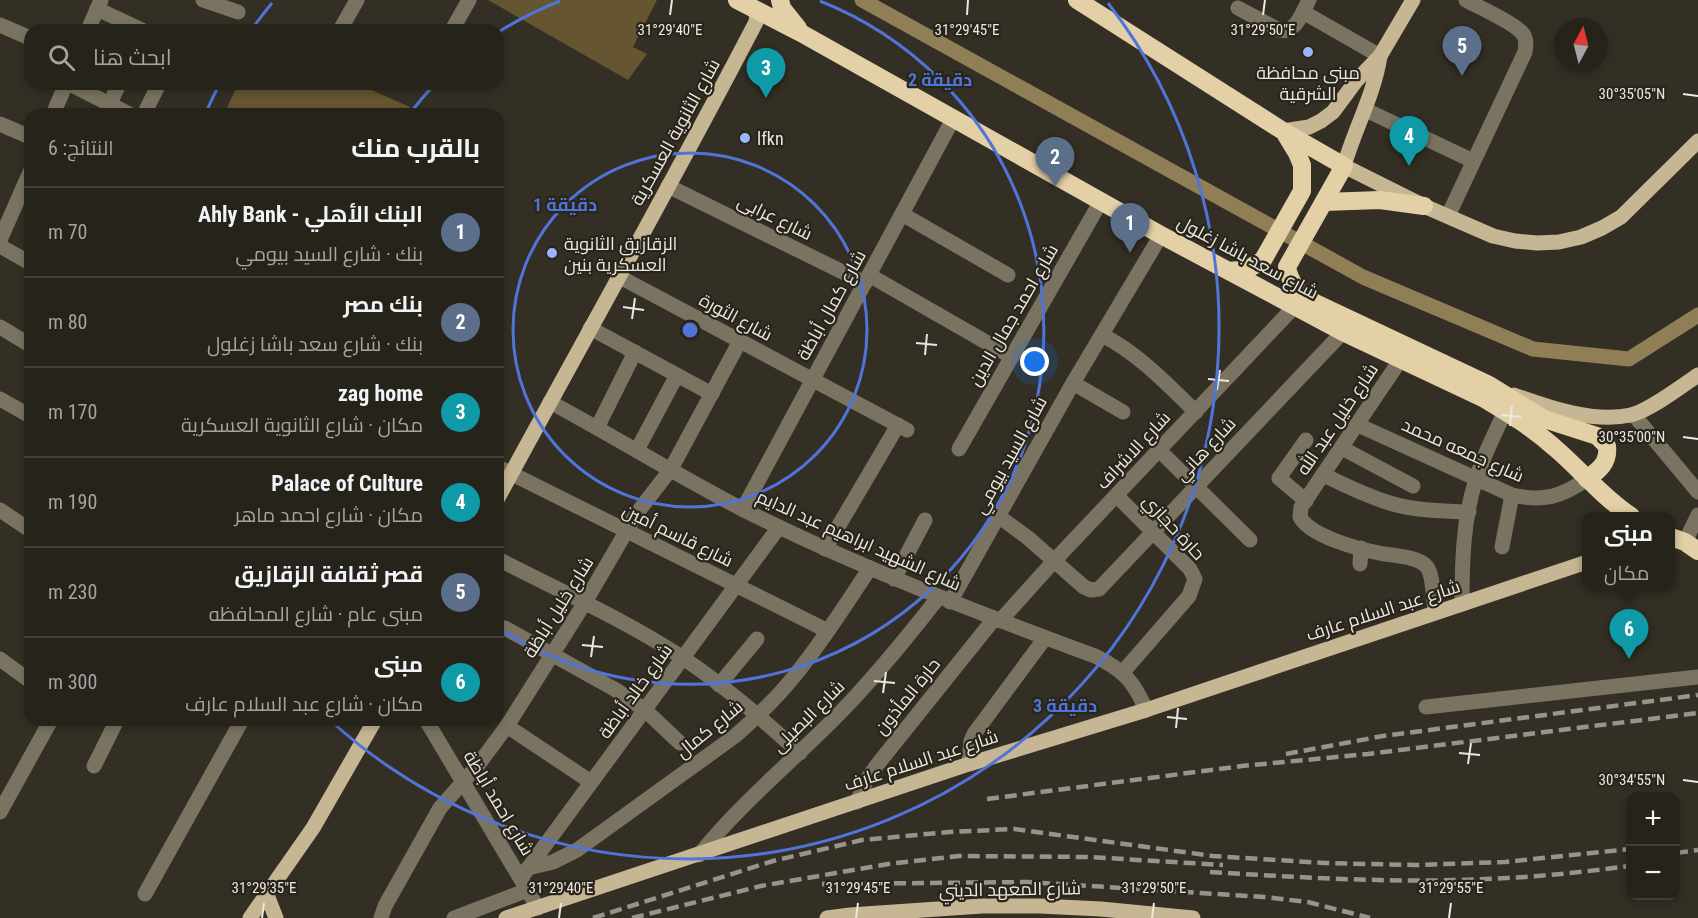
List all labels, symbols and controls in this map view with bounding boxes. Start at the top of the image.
north arrow [1554,18,1608,72]
text: 31°29'40"E [638,21,702,39]
text: 31°29'45"E [935,21,999,39]
text: 31°29'50"E [1231,21,1295,39]
search box [24,24,504,90]
pin: 5 [1442,26,1482,76]
icon: search [45,41,78,74]
text: ابحث هنا [93,45,172,70]
marker: مبنى محافظة الشرقية [1301,45,1315,59]
pin: 3 [746,48,786,98]
street label: شارع الثانوية العسكرية [626,55,726,210]
place label: مبنى محافظة الشرقية [1256,62,1360,105]
text: 2 دقيقة [908,69,972,90]
text: 30°35'05"N [1599,85,1665,103]
pin: 4 [1390,116,1428,166]
place label: lfkn [757,128,784,149]
marker: lfkn [738,131,752,145]
text: بالقرب منك [351,133,480,163]
text: النتائج: 6 [48,136,114,160]
pin: 2 [1036,138,1074,187]
street label: شارع عرابى [733,190,816,246]
text: 1 دقيقة [533,194,597,215]
text: البنك الأهلي - Ahly Bank [198,202,423,227]
pin: 1 [1110,204,1150,253]
street label: شارع سعد باشا زغلول [1173,211,1322,305]
text: 70 m [48,220,87,244]
text: 1 [455,220,466,244]
place label: الزقازيق الثانوية العسكرية بنين [564,233,677,276]
street label: شارع احمد جمال الدين [964,240,1064,391]
text: بنك · شارع السيد بيومي [236,242,423,266]
marker: الزقازيق الثانوية العسكرية بنين [545,246,559,260]
street label: شارع كمال أباظة [792,246,872,365]
street label: شارع الثورة [695,289,776,347]
text: بنك مصر [343,292,423,317]
text: 80 m [48,310,87,334]
text: 2 [455,310,466,334]
centre of rings [680,320,700,340]
text: بنك · شارع سعد باشا زغلول [207,332,423,356]
your location [1020,347,1049,376]
street label: شارع خليل عبد الله [1291,359,1384,480]
text: zag home [338,381,423,406]
street label: شارع السيد بيومي [969,392,1055,519]
text: 170 m [48,400,97,424]
text: 3 [455,400,466,424]
street label: شارع الاشراف [1092,407,1176,495]
text: مكان · شارع الثانوية العسكرية [181,413,423,437]
street label: شارع هاني [1170,413,1243,488]
street label: شارع جمعه محمد [1398,414,1527,488]
text: 30°35'00"N [1599,428,1665,446]
text: Palace of Culture [271,471,423,496]
street label: شارع الشهيد ابراهيم عبد الدايم [753,485,964,596]
text: 190 m [48,490,97,514]
text: 4 [455,490,466,514]
street label: حارة حجازي [1136,490,1210,567]
street label: شارع قاسم أمين [618,499,737,573]
text: مكان · شارع احمد ماهر [234,503,423,527]
popup [1582,512,1675,590]
text: مبنى [1604,521,1653,546]
street label: شارع خليل أباظة [519,553,599,662]
text: مكان [1604,561,1649,585]
text: قصر ثقافة الزقازيق [235,562,423,587]
street label: شارع عبد السلام عارف [1303,575,1463,647]
text: 230 m [48,580,97,604]
text: 5 [455,580,466,604]
text: مبنى عام · شارع المحافظه [209,602,423,626]
pin: 6 [1610,610,1648,659]
street label: شارع خالد أباظة [594,640,678,744]
text: مبنى [374,652,423,677]
street label: حارة المأذون [870,653,945,739]
text: 300 m [48,670,97,694]
text: 6 [455,670,466,694]
street label: شارع البصيلى [767,675,850,758]
text: مكان · شارع عبد السلام عارف [185,692,423,716]
text: 3 دقيقة [1033,695,1097,716]
street label: شارع كمال [671,696,748,764]
street label: شارع عبد السلام عارف [841,725,1001,797]
street label: شارع احمد أباظة [458,747,539,860]
text: 30°34'55"N [1599,771,1665,789]
map controls [1626,792,1680,900]
button: + [1626,792,1680,846]
button: − [1626,846,1680,900]
street label: شارع المعهد الديني [939,877,1081,905]
text: 31°29'35"E [232,879,296,897]
text: 31°29'40"E [529,879,593,897]
text: 31°29'45"E [826,879,890,897]
text: 31°29'50"E [1122,879,1186,897]
text: 31°29'55"E [1419,879,1483,897]

